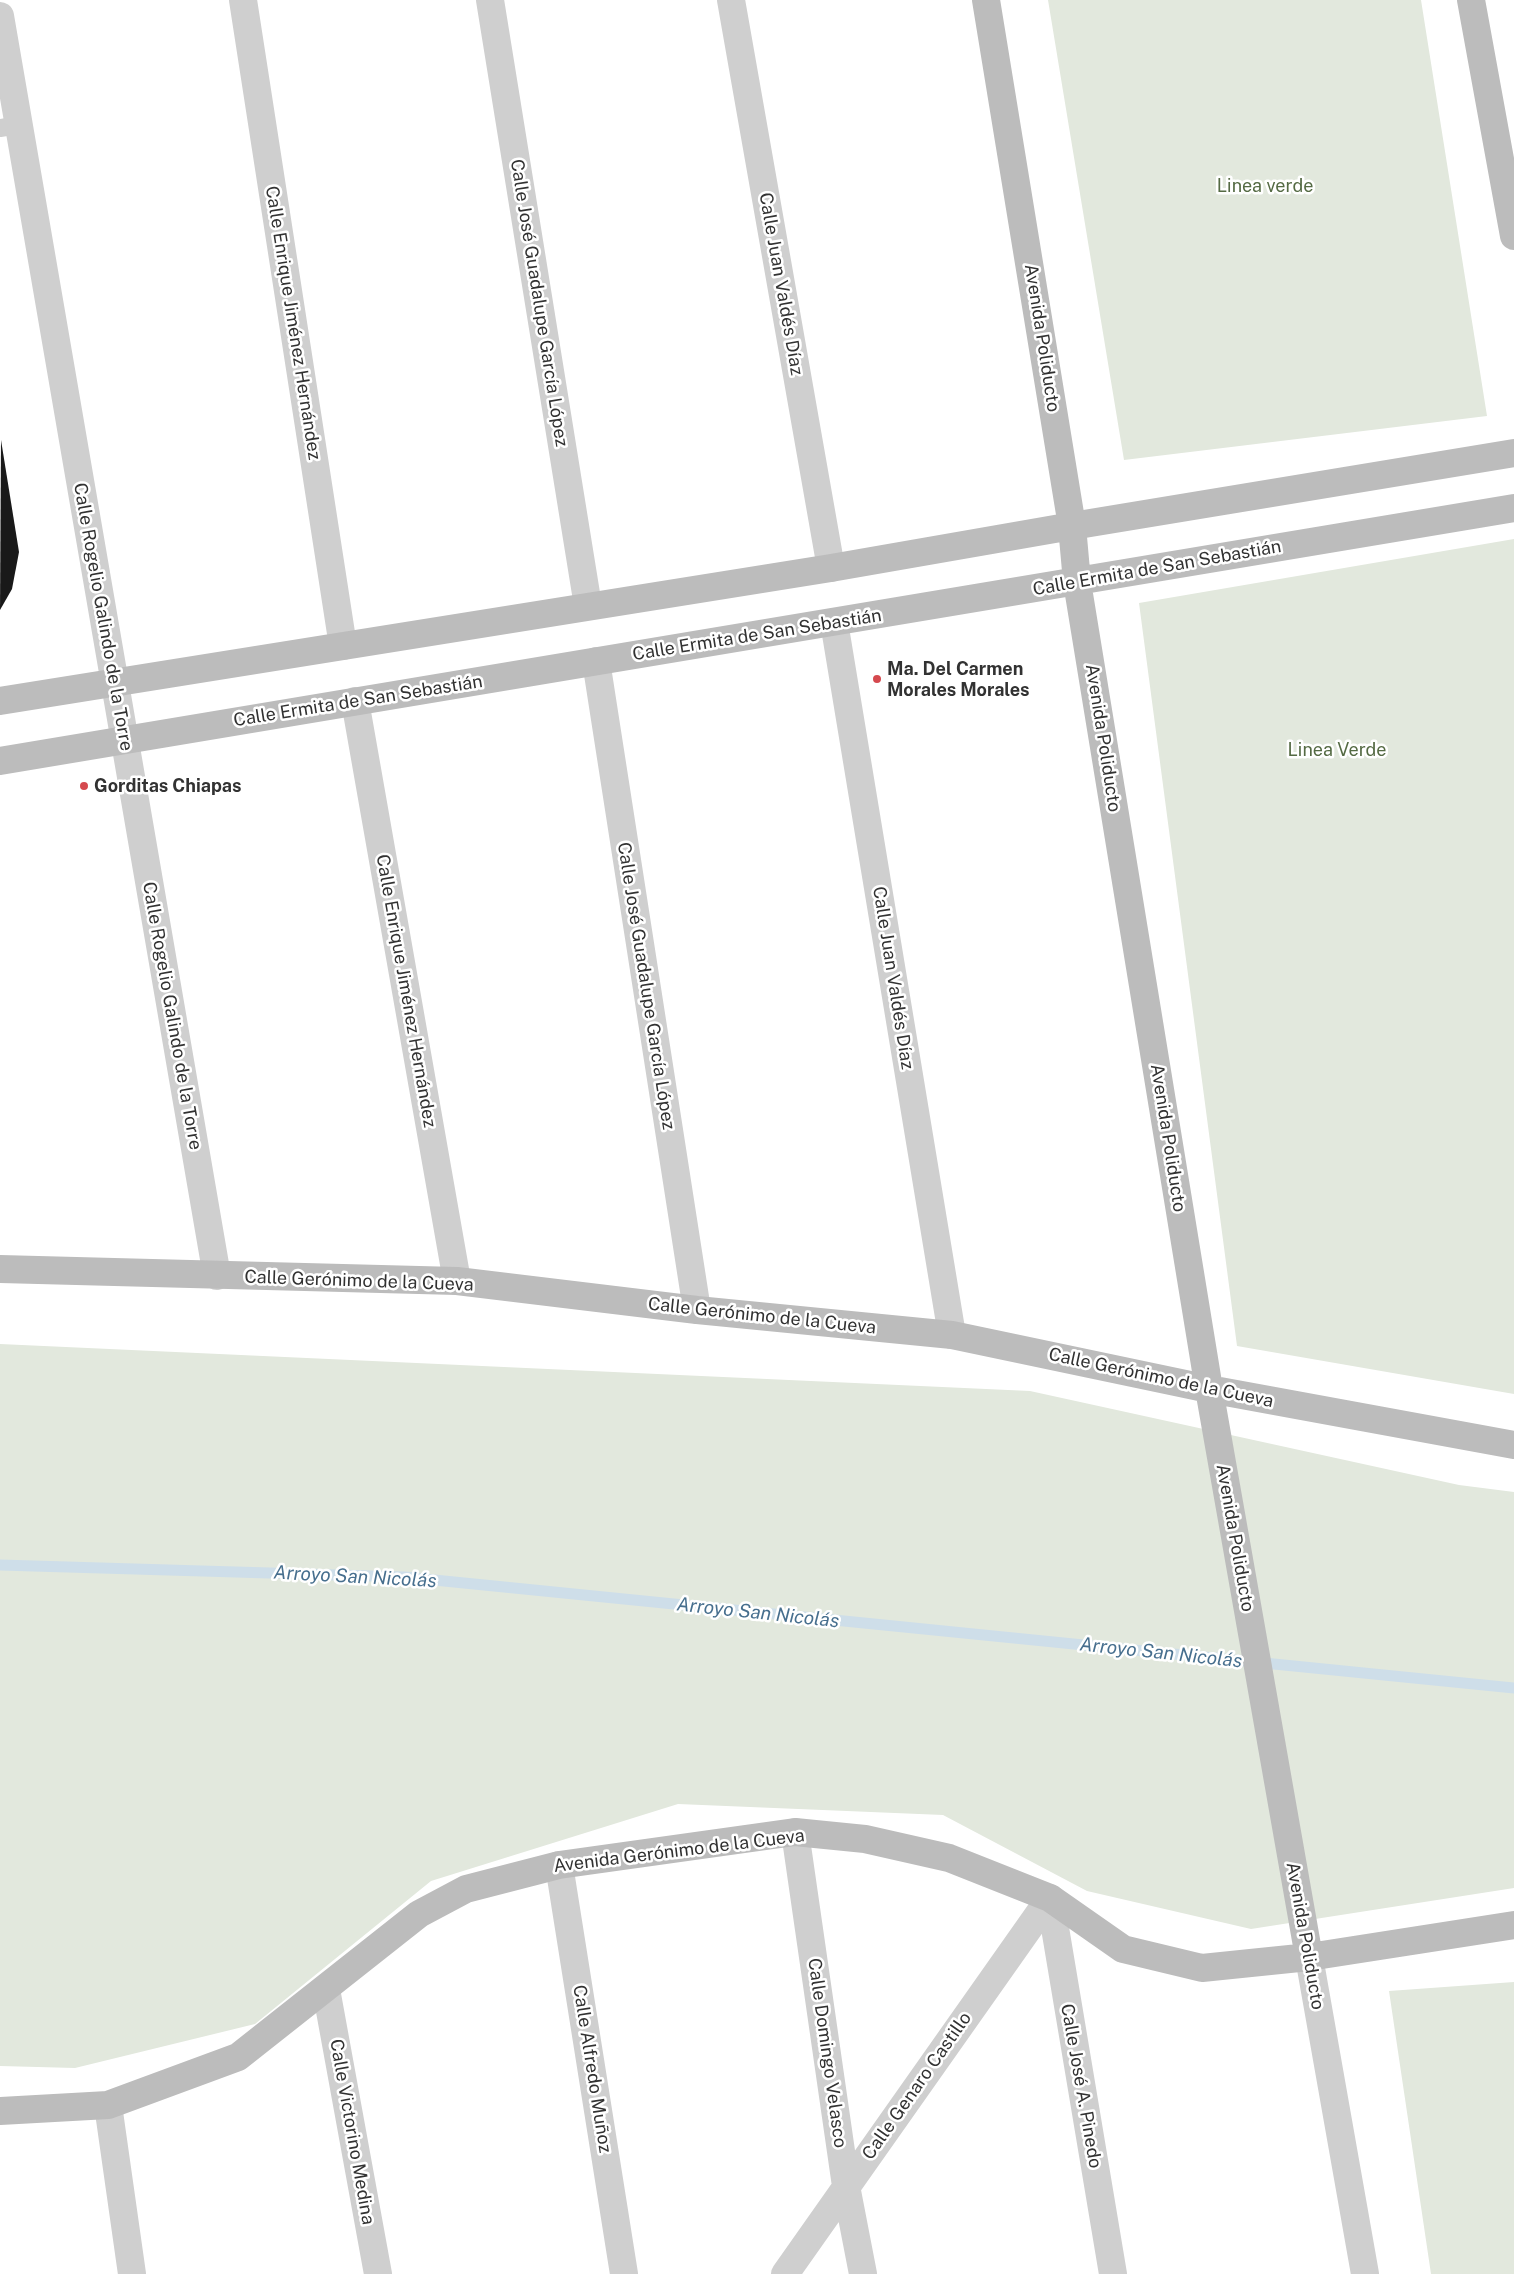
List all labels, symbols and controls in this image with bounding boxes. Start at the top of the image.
street label: Calle José Guadalupe García López [506,158,572,448]
park label: Linea verde [1217,175,1313,197]
street label: Calle Enrique Jiménez Hernández [261,184,325,462]
street label: Calle Juan Valdés Díaz [754,191,808,377]
street label: Avenida Poliducto [1020,262,1064,414]
street label: Calle Rogelio Galindo de la Torre [69,481,137,753]
street label: Calle Ermita de San Sebastián [1031,536,1283,600]
street label: Calle Ermita de San Sebastián [631,605,883,665]
place label: Ma. Del Carmen Morales Morales [887,658,1030,701]
street label: Avenida Poliducto [1081,662,1125,814]
street label: Calle Ermita de San Sebastián [232,671,484,731]
marker: Ma. Del Carmen Morales Morales [871,673,883,685]
park label: Linea Verde [1287,739,1387,761]
place label: Gorditas Chiapas [94,775,241,797]
marker: Gorditas Chiapas [78,780,90,792]
street label: Calle José Guadalupe García López [613,841,679,1131]
street label: Calle Enrique Jiménez Hernández [371,853,441,1129]
street label: Calle Rogelio Galindo de la Torre [138,880,206,1152]
street label: Calle Juan Valdés Díaz [868,885,918,1071]
street label: Avenida Poliducto [1146,1062,1190,1214]
street label: Calle Gerónimo de la Cueva [244,1266,474,1296]
street label: Calle Gerónimo de la Cueva [647,1293,877,1339]
street label: Calle Gerónimo de la Cueva [1047,1344,1275,1412]
street label: Avenida Poliducto [1211,1463,1259,1613]
water label: Arroyo San Nicolás [273,1561,437,1593]
water label: Arroyo San Nicolás [676,1593,840,1633]
water label: Arroyo San Nicolás [1079,1633,1243,1673]
street label: Avenida Gerónimo de la Cueva [552,1825,806,1877]
street label: Avenida Poliducto [1281,1861,1329,2011]
street label: Calle Domingo Velasco [803,1957,851,2149]
street label: Calle Alfredo Muñoz [568,1983,616,2155]
street label: Calle José A. Pinedo [1056,2002,1106,2170]
street label: Calle Genaro Castillo [858,2008,976,2164]
street label: Calle Victorino Medina [325,2037,379,2227]

